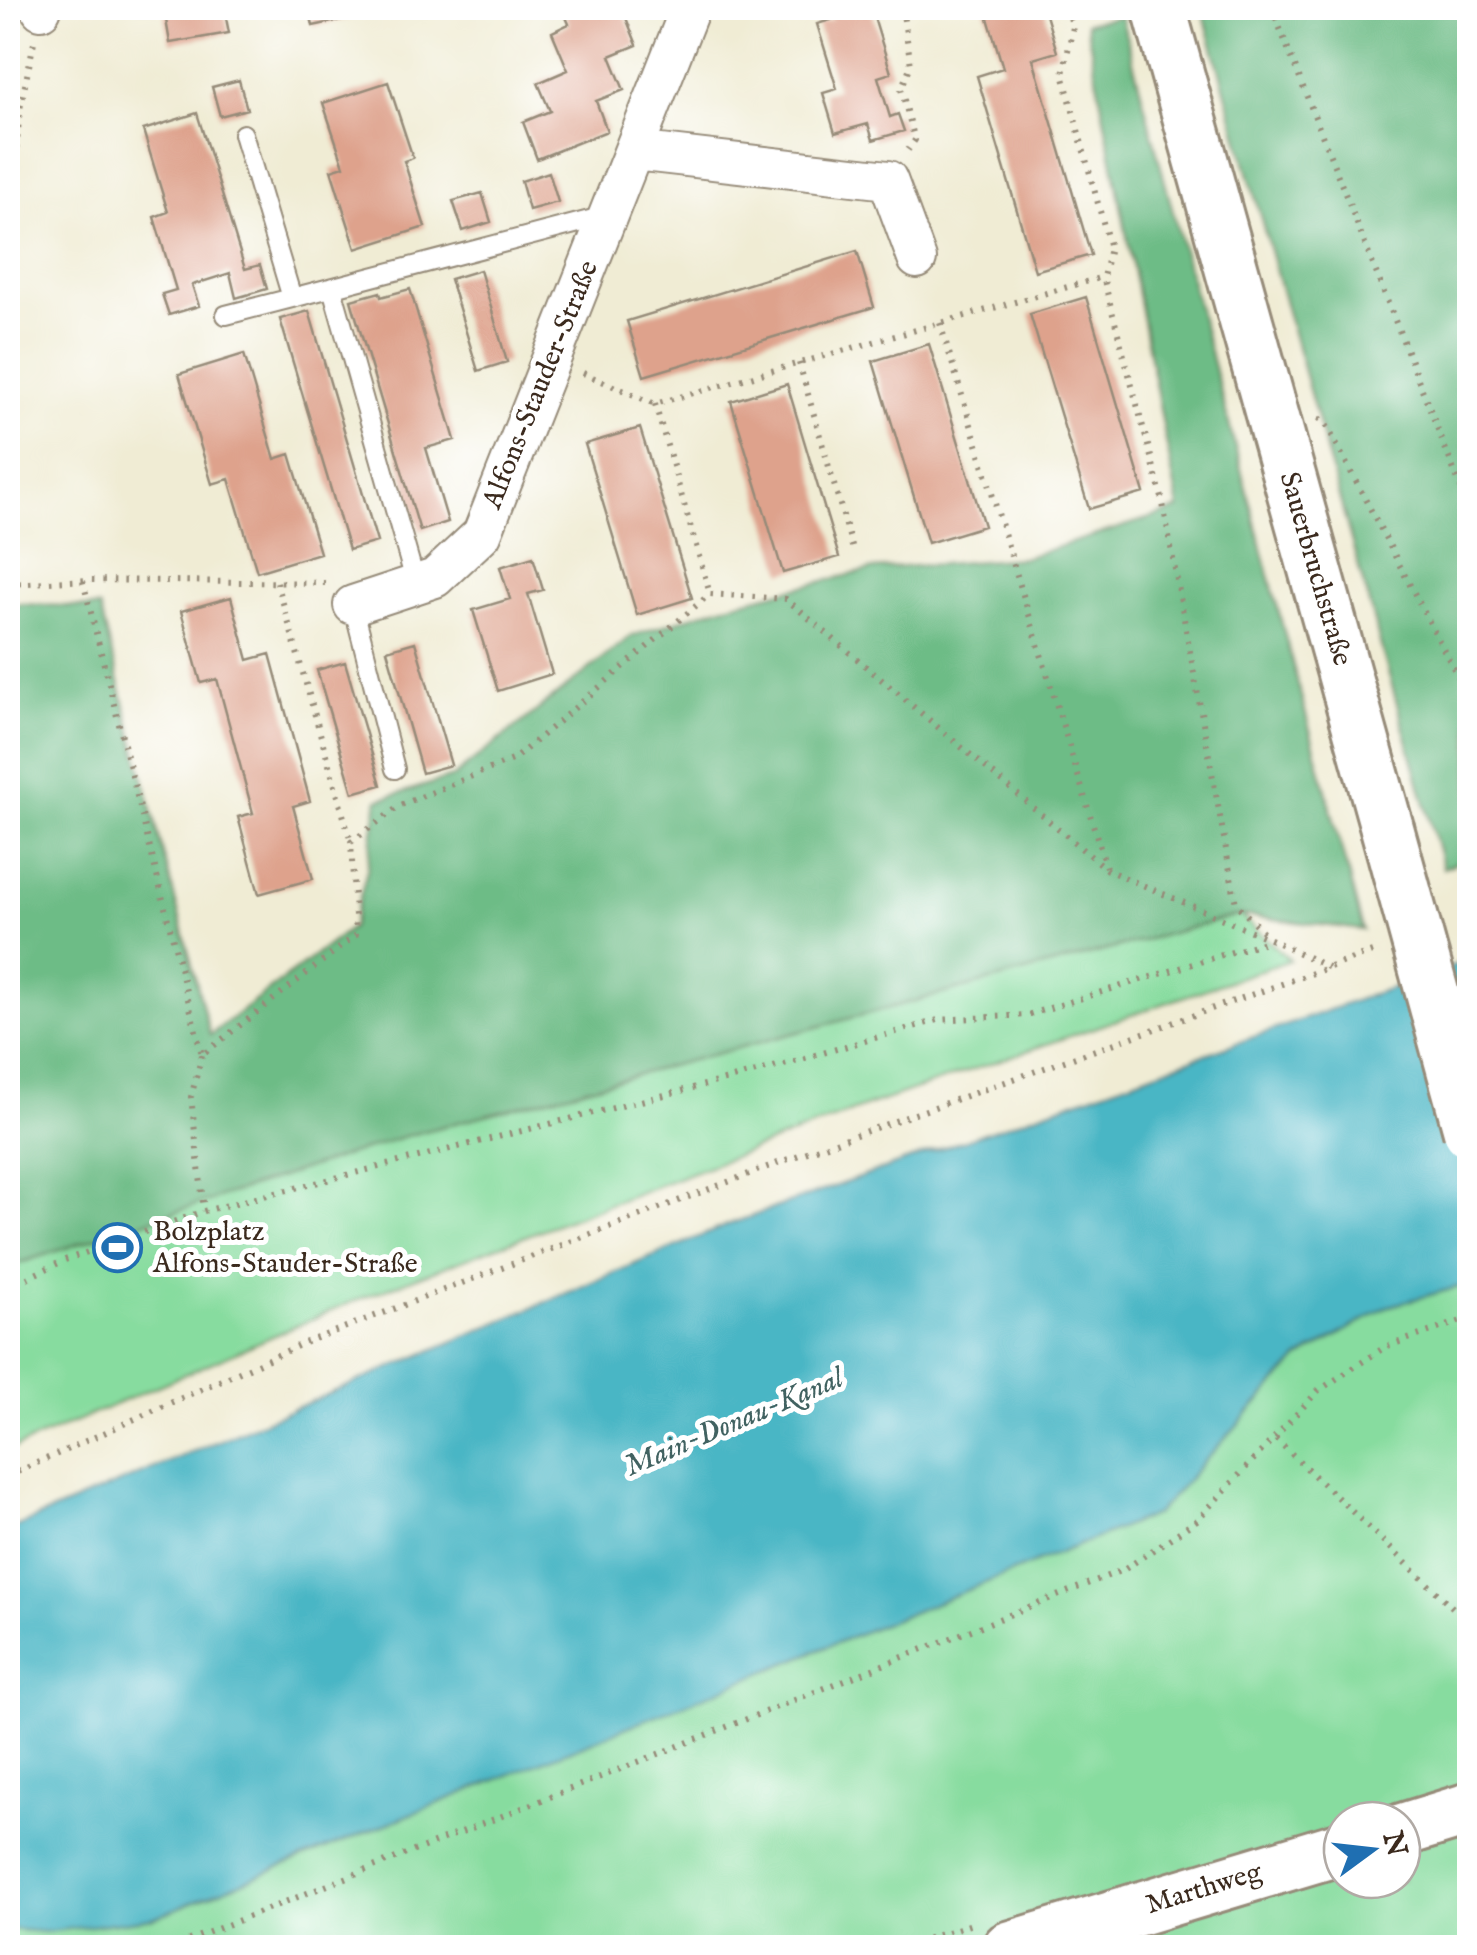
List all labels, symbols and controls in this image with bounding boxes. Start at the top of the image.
street label: Alfons-Stauder-Straße [475,256,607,515]
street label: Sauerbruchstraße [1271,468,1359,670]
place label: Bolzplatz Alfons-Stauder-Straße [152,1215,418,1282]
sports icon: Bolzplatz Alfons-Stauder-Straße [92,1222,144,1274]
water label: Main-Donau-Kanal [619,1359,852,1486]
north arrow [1322,1800,1422,1900]
text: N [1373,1827,1414,1860]
street label: Marthweg [1142,1855,1267,1923]

